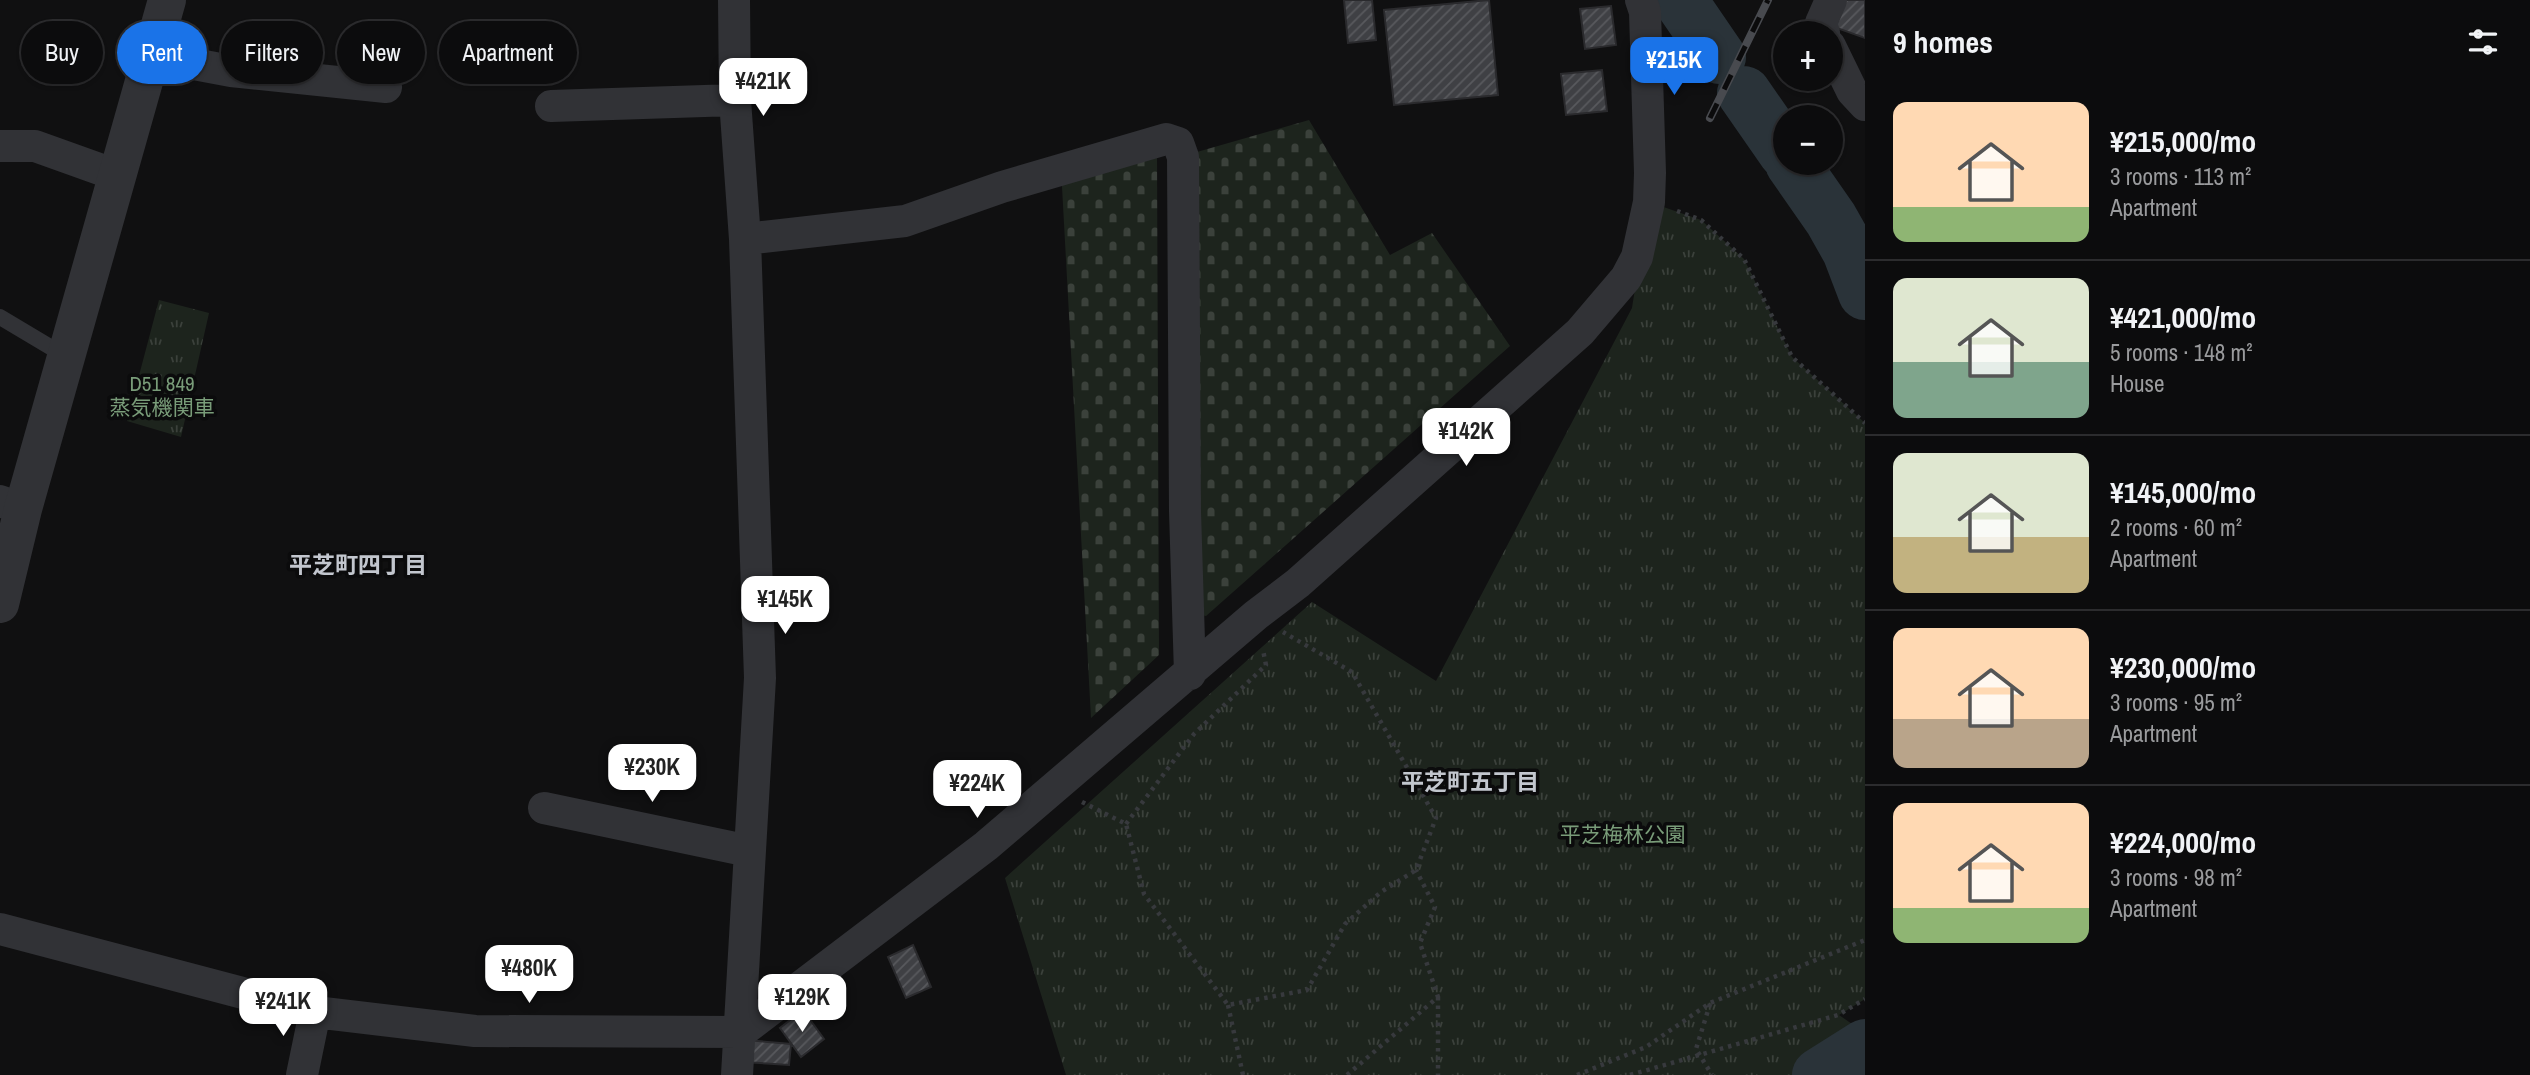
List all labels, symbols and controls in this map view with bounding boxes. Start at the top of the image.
chip: Buy [21,21,103,84]
chip: Rent [117,21,207,84]
chip: Filters [221,21,323,84]
chip: New [337,21,425,84]
chip: Apartment [439,21,577,84]
map controls [1773,21,1843,175]
button: + [1773,21,1843,91]
text: 9 homes [1893,22,1993,62]
icon: filters [2464,23,2502,61]
pin: ¥215K [1625,38,1723,97]
text: ¥215K [1646,44,1702,75]
pin: ¥421K [714,58,812,118]
text: ¥421K [735,65,791,96]
button: − [1773,105,1843,175]
text: ¥215,000/mo [2110,121,2256,161]
icon: home [1949,130,2033,214]
text: 3 rooms · 113 m² [2110,161,2251,192]
text: Apartment [2110,192,2197,223]
text: ¥421,000/mo [2110,297,2256,337]
icon: home [1949,306,2033,390]
text: 5 rooms · 148 m² [2110,337,2253,368]
text: House [2110,368,2165,399]
park label: D51 849 蒸気機関車 [110,369,215,422]
pin: ¥142K [1417,408,1515,468]
text: ¥142K [1438,415,1494,446]
text: ¥145,000/mo [2110,472,2256,512]
icon: home [1949,481,2033,565]
text: 2 rooms · 60 m² [2110,512,2242,543]
text: Apartment [2110,543,2197,574]
district label: 平芝町四丁目 [289,549,427,580]
pin: ¥145K [736,576,834,636]
text: ¥145K [757,583,813,614]
text: ¥230,000/mo [2110,647,2256,687]
icon: home [1949,656,2033,740]
text: 3 rooms · 95 m² [2110,687,2242,718]
text: Apartment [2110,718,2197,749]
pin: ¥230K [603,744,701,804]
text: ¥230K [624,751,680,782]
pin: ¥224K [928,760,1026,820]
district label: 平芝町五丁目 [1401,766,1539,797]
text: ¥224K [949,767,1005,798]
park label: 平芝梅林公園 [1560,820,1686,849]
text: ¥224,000/mo [2110,822,2256,862]
icon: home [1949,831,2033,915]
text: 3 rooms · 98 m² [2110,862,2242,893]
text: Apartment [2110,893,2197,924]
pin: ¥480K [480,946,578,1005]
text: ¥480K [501,952,557,983]
pin: ¥129K [753,974,851,1034]
pin: ¥241K [234,978,332,1038]
text: ¥129K [774,981,830,1012]
text: ¥241K [255,985,311,1016]

